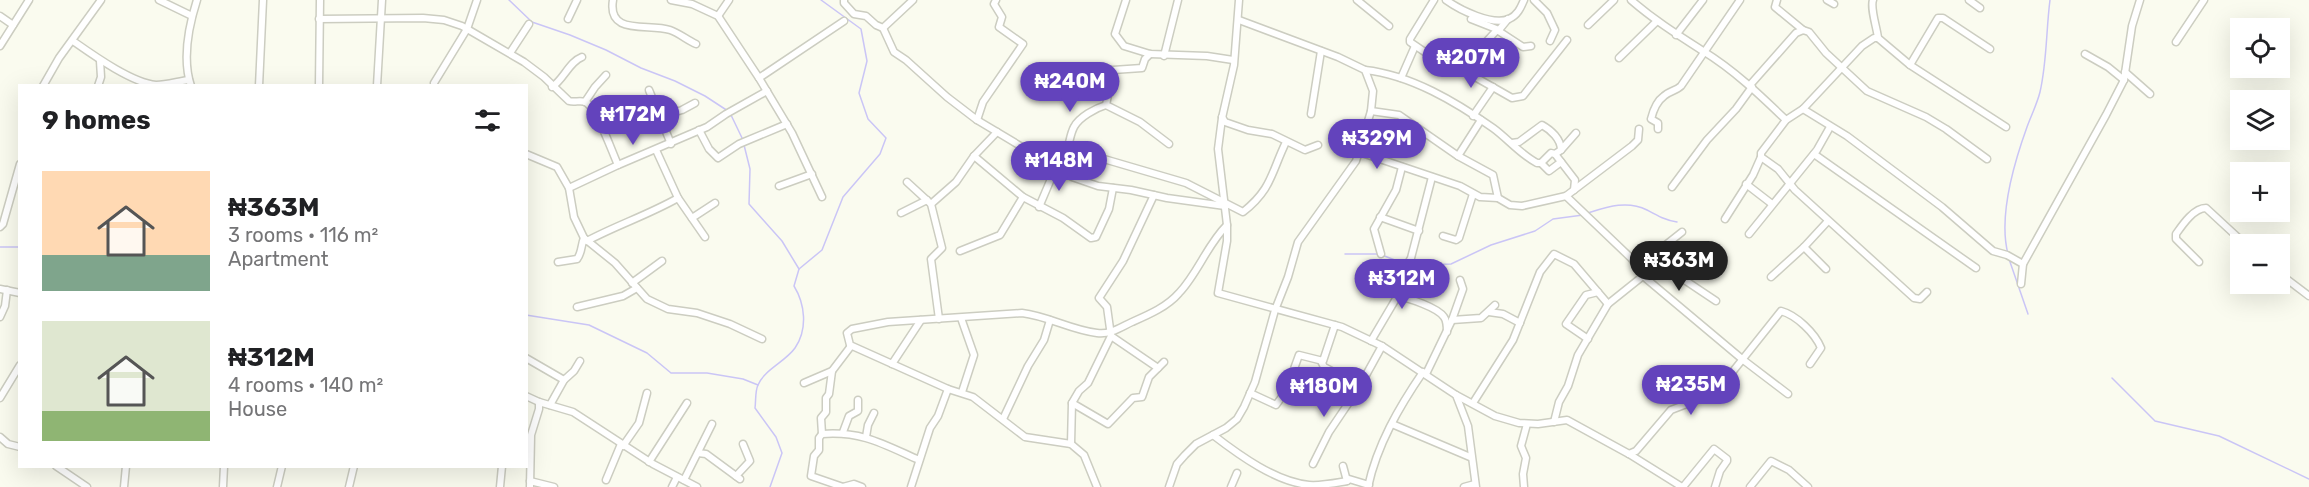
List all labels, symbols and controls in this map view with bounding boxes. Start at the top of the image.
map controls [2230,18,2290,294]
button: locate [2230,18,2290,78]
pin: ₦207M [1429,38,1513,89]
text: ₦207M [1436,45,1506,69]
pin: ₦240M [1028,62,1112,113]
text: ₦240M [1034,69,1106,93]
button: layers [2230,90,2290,150]
pin: ₦172M [591,95,675,146]
text: ₦172M [600,102,666,126]
icon: filters [471,104,504,137]
text: 9 homes [42,105,151,136]
pin: ₦329M [1335,119,1419,170]
text: ₦329M [1342,126,1412,150]
pin: ₦148M [1017,141,1101,192]
text: ₦148M [1025,148,1093,172]
button: + [2230,162,2290,222]
text: ₦363M [228,192,320,223]
icon: home [90,195,162,267]
text: 3 rooms · 116 m² [228,223,378,247]
button: − [2230,234,2290,294]
pin: ₦363M [1637,241,1721,292]
text: Apartment [228,247,329,271]
text: ₦363M [1644,248,1714,272]
pin: ₦312M [1360,259,1444,310]
text: ₦312M [1369,266,1435,290]
text: ₦312M [228,342,315,373]
icon: home [90,345,162,417]
pin: ₦235M [1649,365,1733,416]
pin: ₦180M [1282,367,1366,418]
text: ₦235M [1656,372,1726,396]
text: 4 rooms · 140 m² [228,373,383,397]
text: ₦180M [1290,374,1358,398]
text: House [228,397,287,421]

